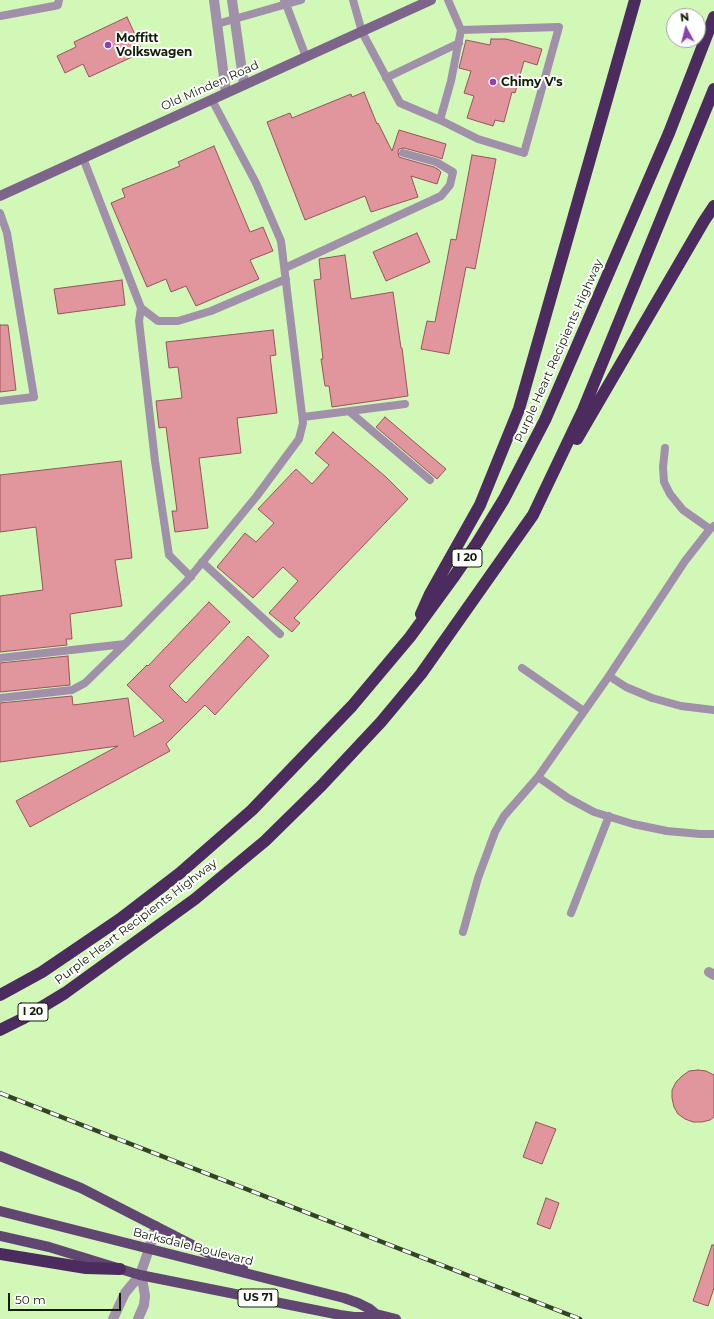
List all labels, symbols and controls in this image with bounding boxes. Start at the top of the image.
north arrow [666,8,706,48]
text: N [679,10,690,25]
place label: Moffitt Volkswagen [116,31,192,59]
marker: Moffitt Volkswagen [103,40,113,50]
street label: Old Minden Road [159,58,261,114]
place label: Chimy V's [501,75,563,89]
marker: Chimy V's [488,77,498,87]
street label: Purple Heart Recipients Highway [512,257,606,445]
road number: I 20 [452,549,482,567]
street label: Purple Heart Recipients Highway [52,856,220,988]
road number: I 20 [18,1003,48,1021]
street label: Barksdale Boulevard [131,1225,255,1269]
scale bar [10,1285,123,1311]
road number: US 71 [238,1289,278,1307]
text: 50 m [15,1292,46,1307]

